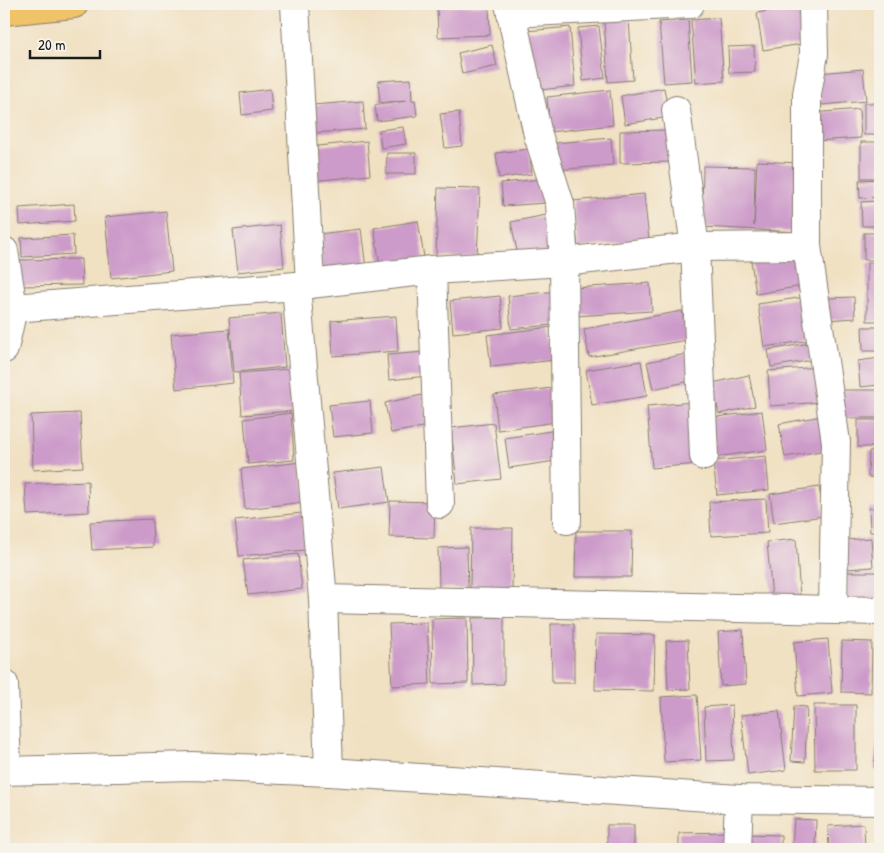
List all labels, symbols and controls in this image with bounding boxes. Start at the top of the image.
scale bar [30,28,100,60]
text: 20 m [38,34,65,55]

